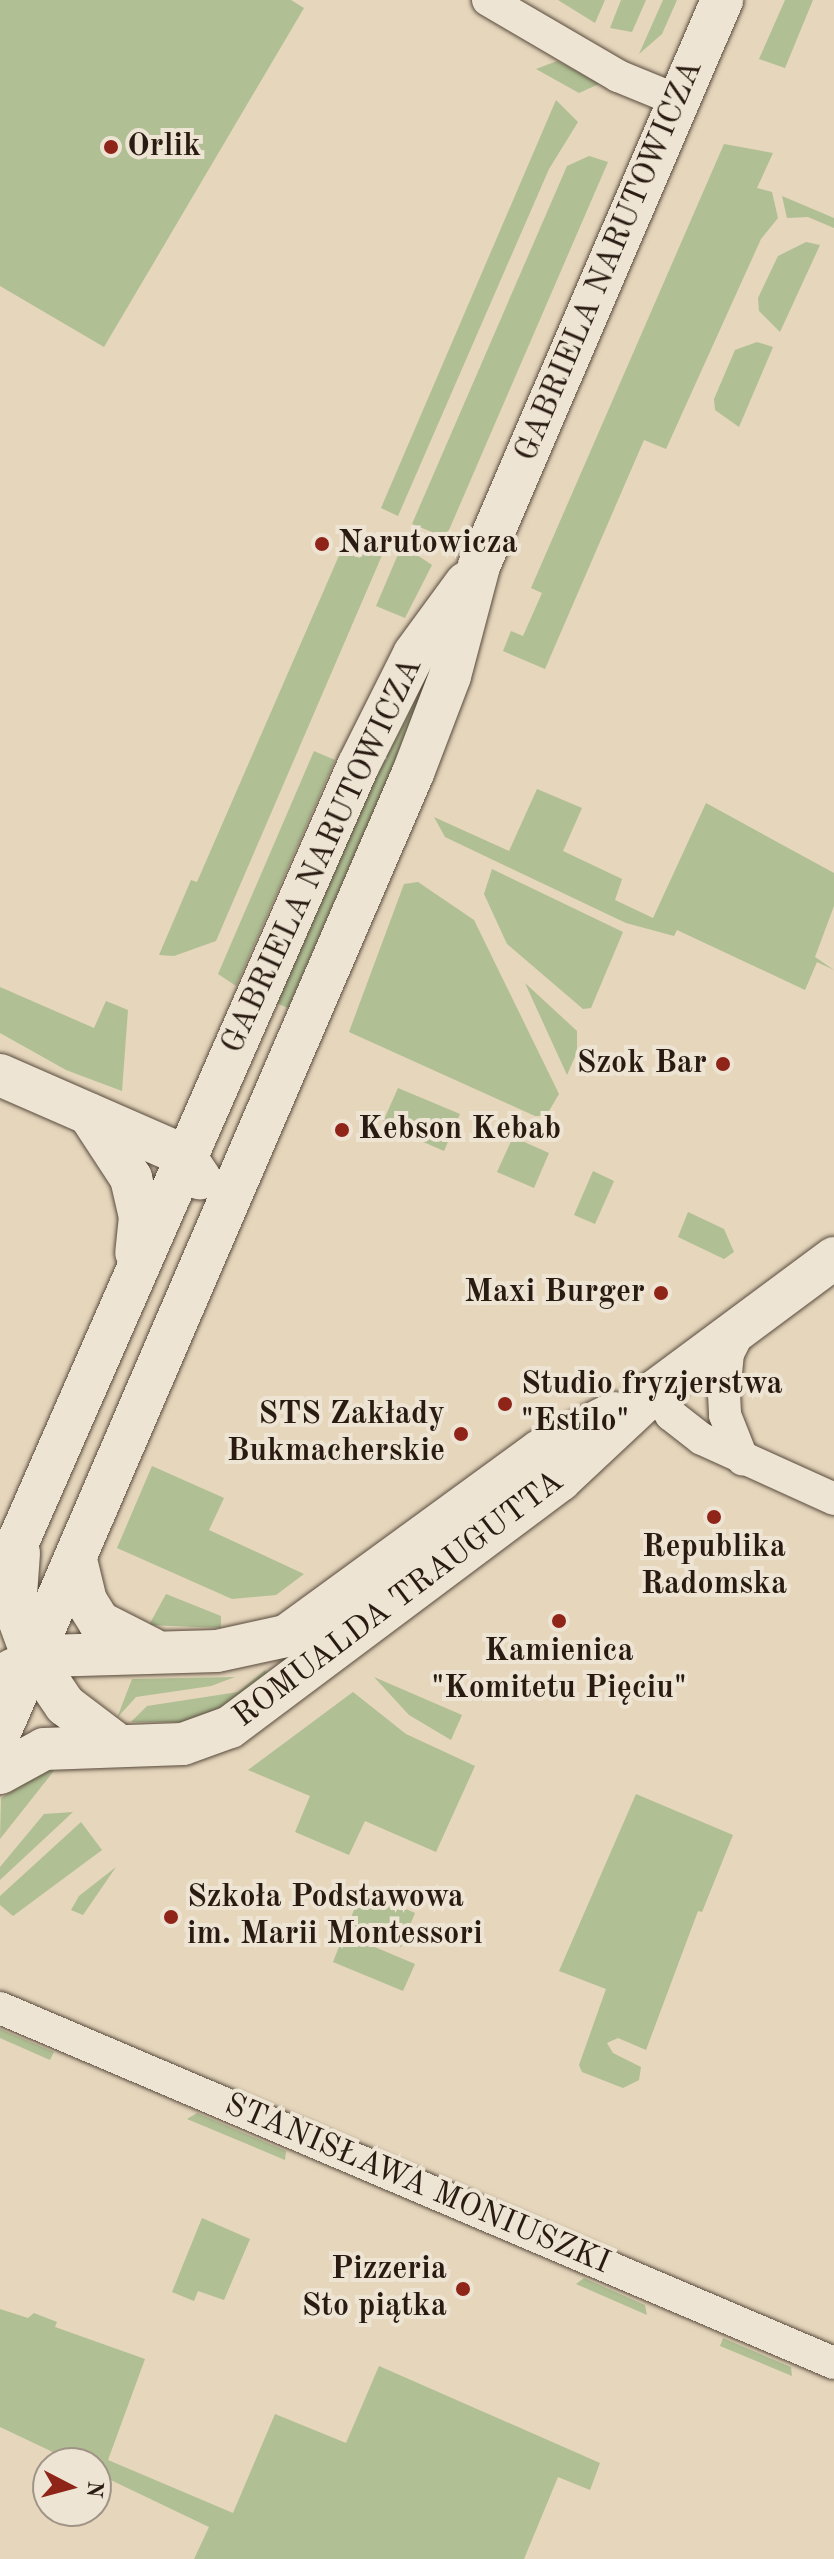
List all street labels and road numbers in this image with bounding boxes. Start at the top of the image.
street label: GABRIELA NARUTOWICZA [508,55,712,467]
street label: GABRIELA NARUTOWICZA [214,652,432,1060]
street label: ROMUALDA TRAUGUTTA [226,1463,572,1737]
street label: STANISŁAWA MONIUSZKI [219,2086,615,2284]

